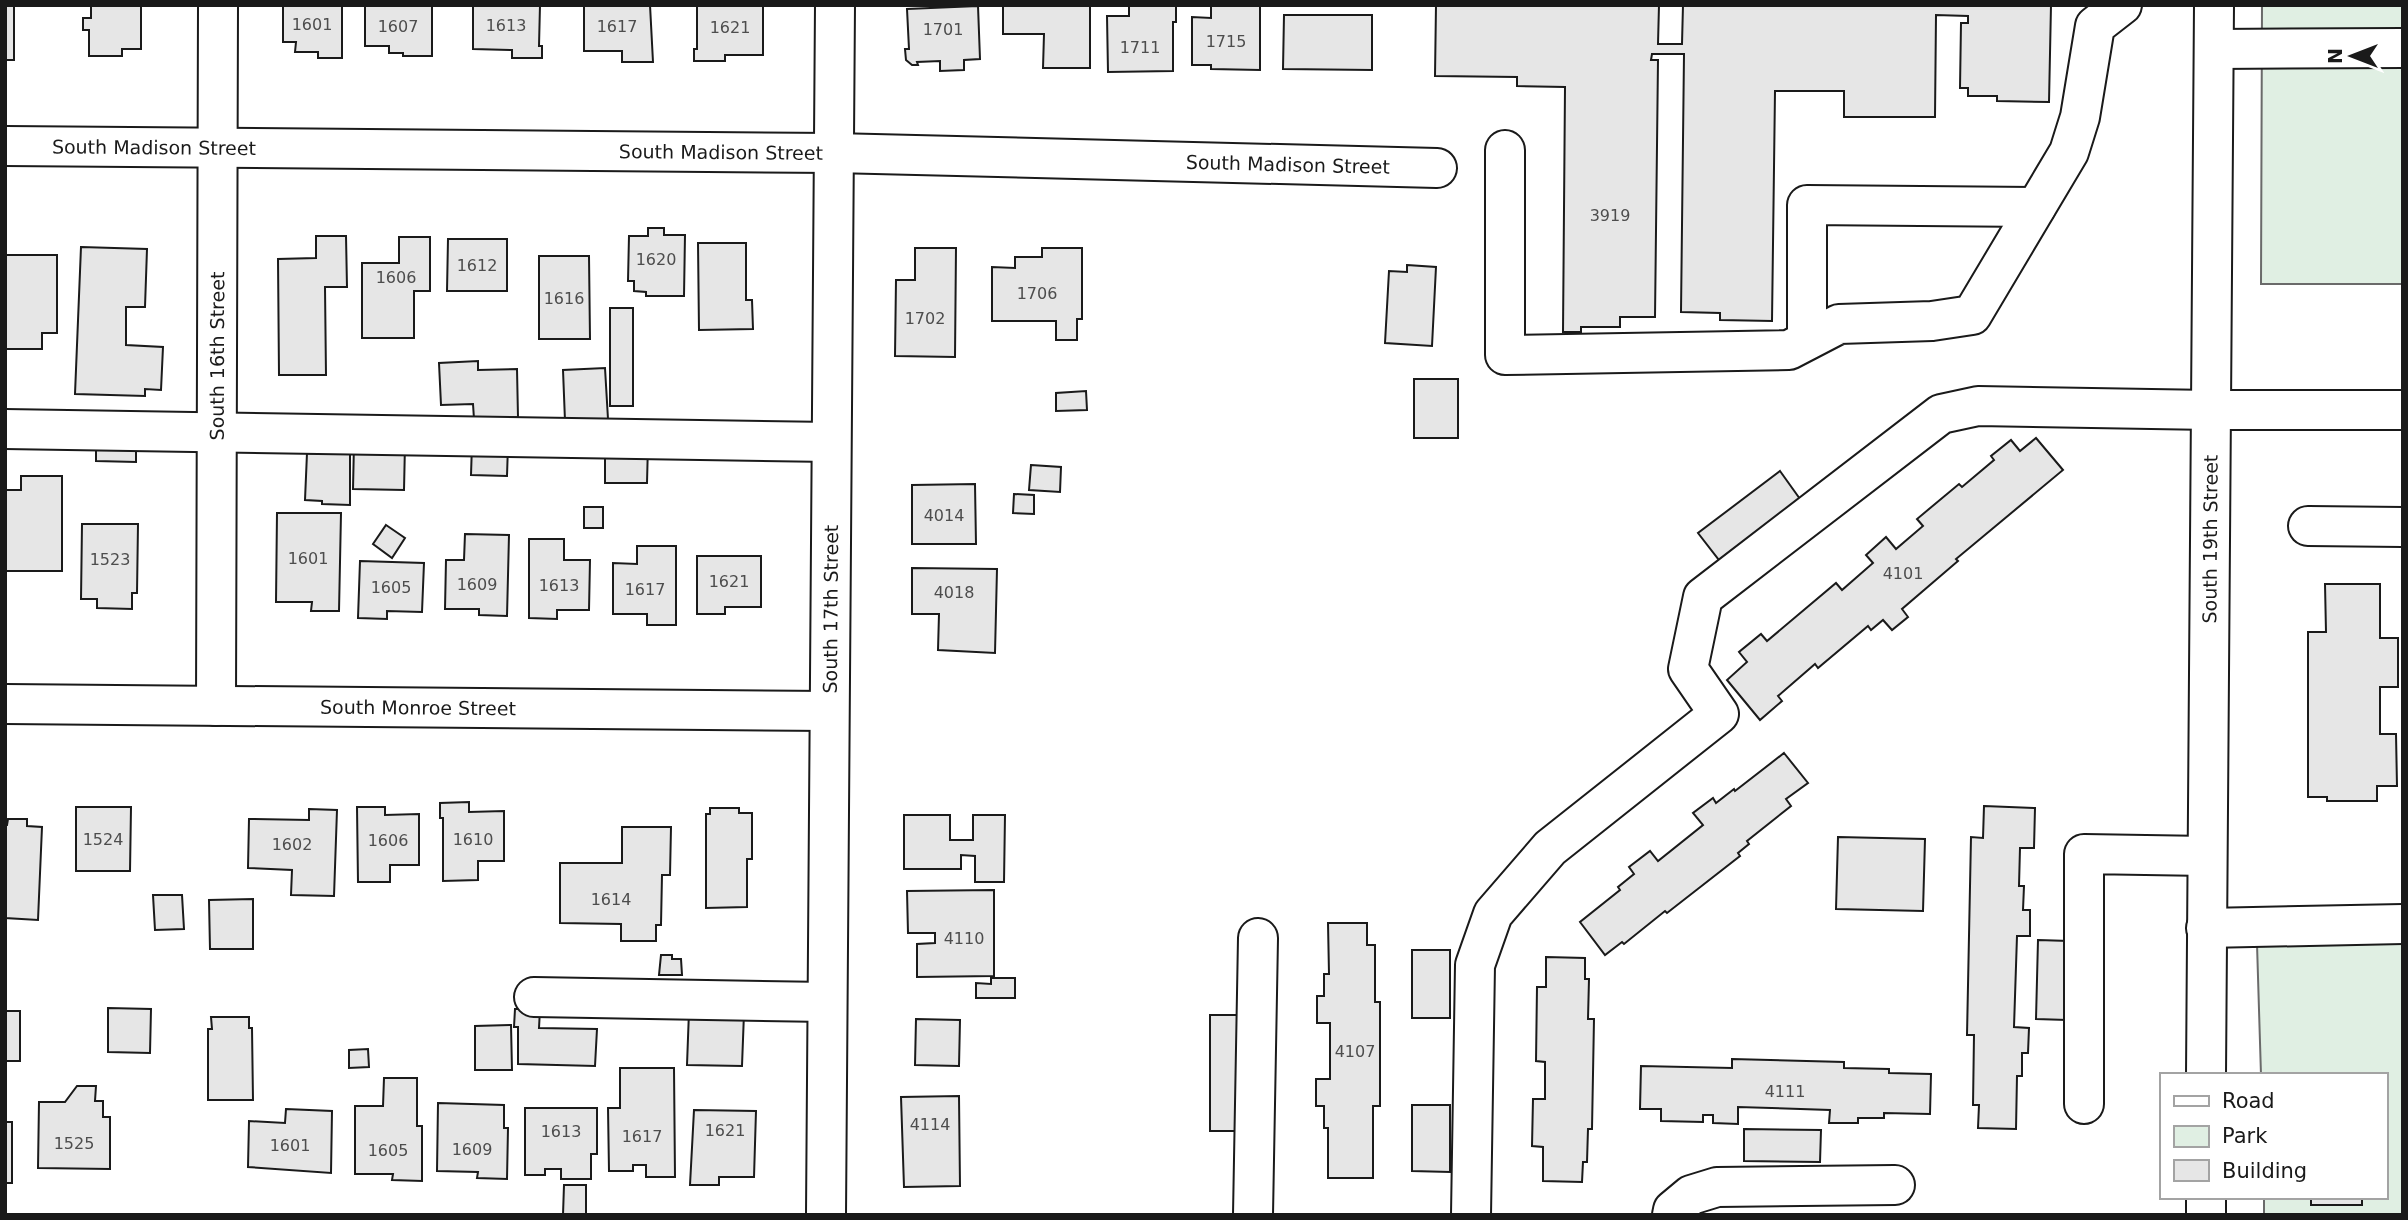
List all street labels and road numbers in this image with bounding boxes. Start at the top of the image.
street label: South Madison Street [52,135,256,159]
street label: South Madison Street [619,140,823,164]
street label: South Madison Street [1186,151,1390,178]
street label: South 16th Street [206,272,228,440]
street label: South 19th Street [2198,455,2222,623]
street label: South 17th Street [819,525,842,693]
street label: South Monroe Street [320,696,516,719]

